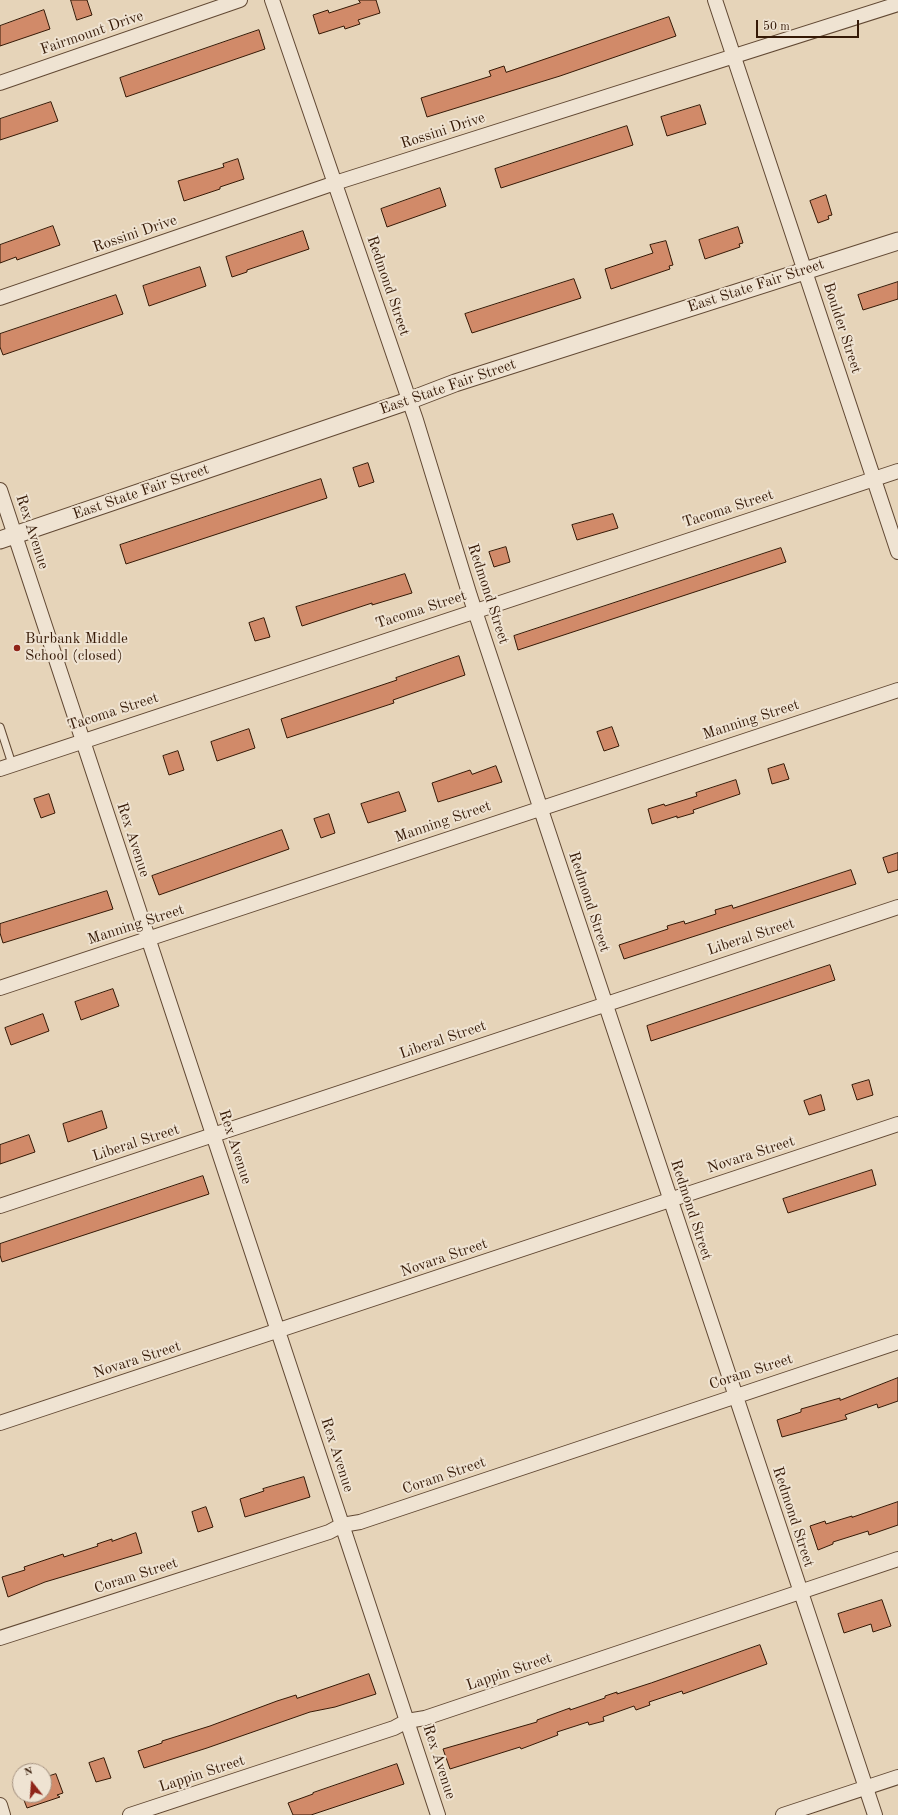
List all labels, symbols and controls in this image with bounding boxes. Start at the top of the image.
street label: Fairmount Drive [38,7,146,59]
scale bar [758,12,861,38]
text: 50 m [763,21,790,33]
street label: Rossini Drive [399,109,487,153]
street label: Rossini Drive [91,211,179,257]
street label: Redmond Street [362,234,414,338]
street label: East State Fair Street [685,255,827,317]
street label: Boulder Street [819,280,865,376]
street label: East State Fair Street [378,355,518,419]
street label: East State Fair Street [71,460,211,524]
street label: Tacoma Street [680,486,776,532]
street label: Rex Avenue [12,492,52,572]
street label: Redmond Street [463,541,513,647]
street label: Tacoma Street [373,587,469,633]
place label: Burbank Middle School (closed) [25,630,128,665]
marker: Burbank Middle School (closed) [12,643,22,653]
street label: Tacoma Street [65,689,161,735]
street label: Manning Street [700,696,802,744]
street label: Manning Street [393,797,493,847]
street label: Rex Avenue [113,800,153,880]
street label: Redmond Street [564,849,614,955]
street label: Manning Street [85,901,187,949]
street label: Liberal Street [705,914,797,960]
street label: Liberal Street [397,1017,489,1063]
street label: Rex Avenue [215,1107,255,1187]
street label: Liberal Street [90,1120,182,1166]
street label: Novara Street [705,1132,797,1178]
street label: Redmond Street [666,1157,716,1263]
street label: Novara Street [398,1235,490,1281]
street label: Novara Street [91,1337,183,1383]
street label: Coram Street [707,1350,795,1394]
street label: Rex Avenue [317,1415,357,1495]
street label: Coram Street [400,1453,488,1499]
street label: Redmond Street [768,1464,818,1570]
street label: Coram Street [92,1554,180,1598]
street label: Lappin Street [464,1649,554,1695]
street label: Rex Avenue [419,1722,459,1802]
street label: Lappin Street [157,1752,247,1796]
north arrow [12,1763,52,1803]
text: N [23,1766,34,1778]

